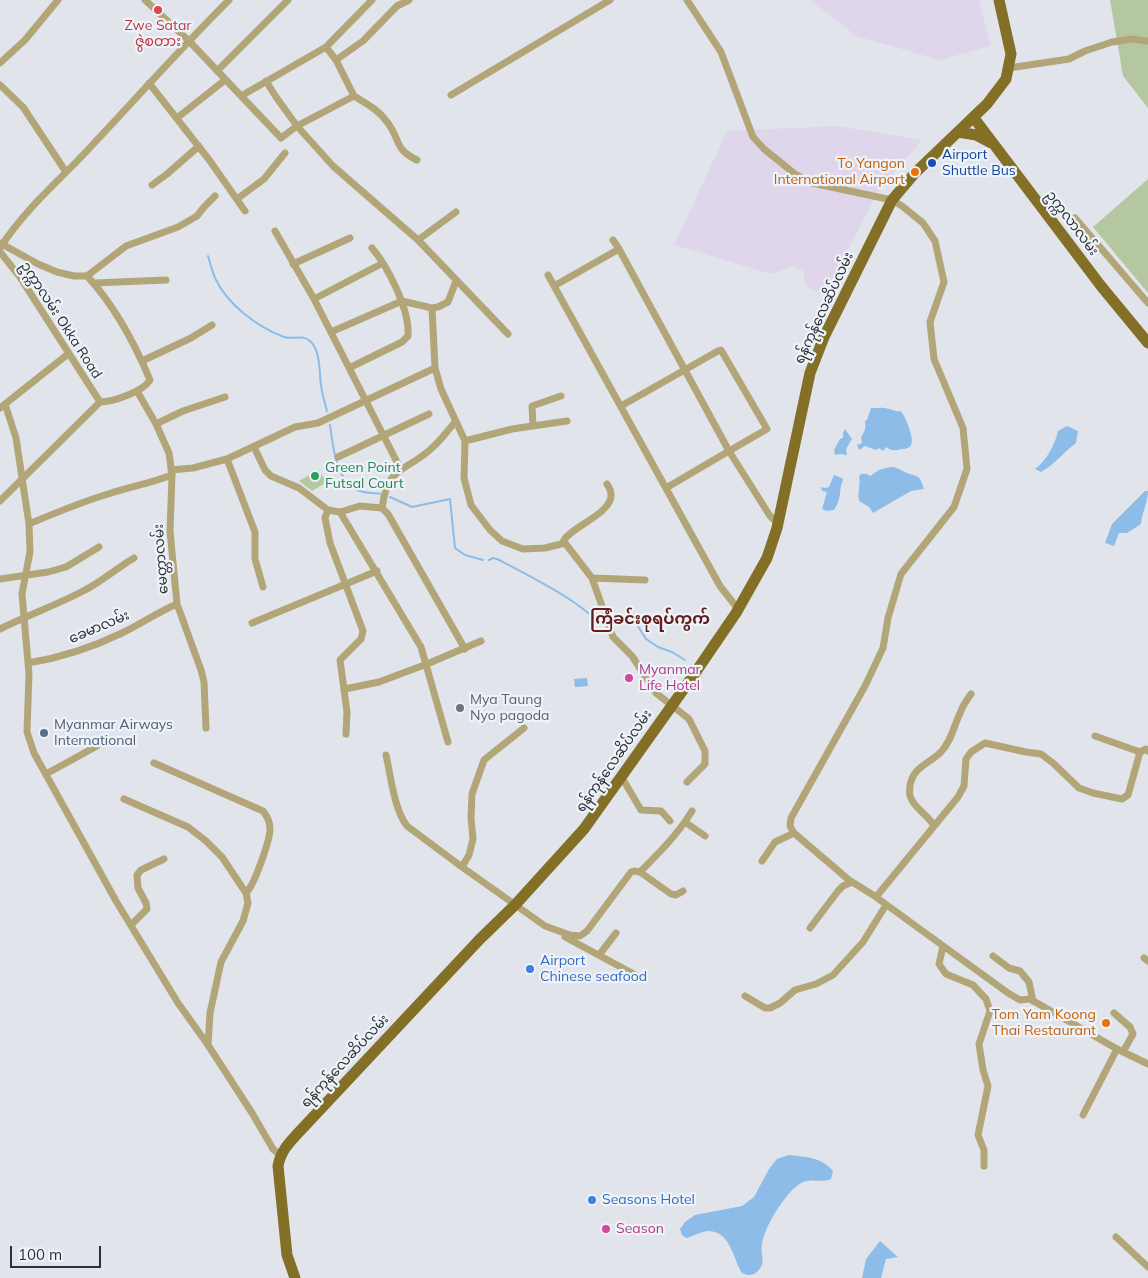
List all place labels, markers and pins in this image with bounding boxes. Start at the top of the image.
marker: Zwe Satar ဇွဲစတား [152,4,164,16]
place label: Zwe Satar ဇွဲစတား [125,18,191,50]
place label: Airport Shuttle Bus [942,147,1016,180]
place label: To Yangon International Airport [774,156,905,188]
marker: Airport Shuttle Bus [926,157,938,169]
marker: To Yangon International Airport [909,166,921,178]
place label: Green Point Futsal Court [325,460,404,492]
marker: Green Point Futsal Court [309,470,321,482]
place label: Myanmar Life Hotel [639,662,701,694]
marker: Myanmar Life Hotel [623,672,635,684]
place label: Mya Taung Nyo pagoda [470,692,549,724]
marker: Mya Taung Nyo pagoda [454,702,466,714]
place label: Myanmar Airways International [54,717,173,750]
marker: Myanmar Airways International [38,727,50,739]
place label: Airport Chinese seafood [540,953,647,986]
marker: Airport Chinese seafood [524,963,536,975]
place label: Tom Yam Koong Thai Restaurant [992,1007,1096,1040]
marker: Tom Yam Koong Thai Restaurant [1100,1017,1112,1029]
place label: Seasons Hotel [602,1192,695,1208]
marker: Seasons Hotel [586,1194,598,1206]
place label: Season [616,1221,664,1237]
marker: Season [600,1223,612,1235]

